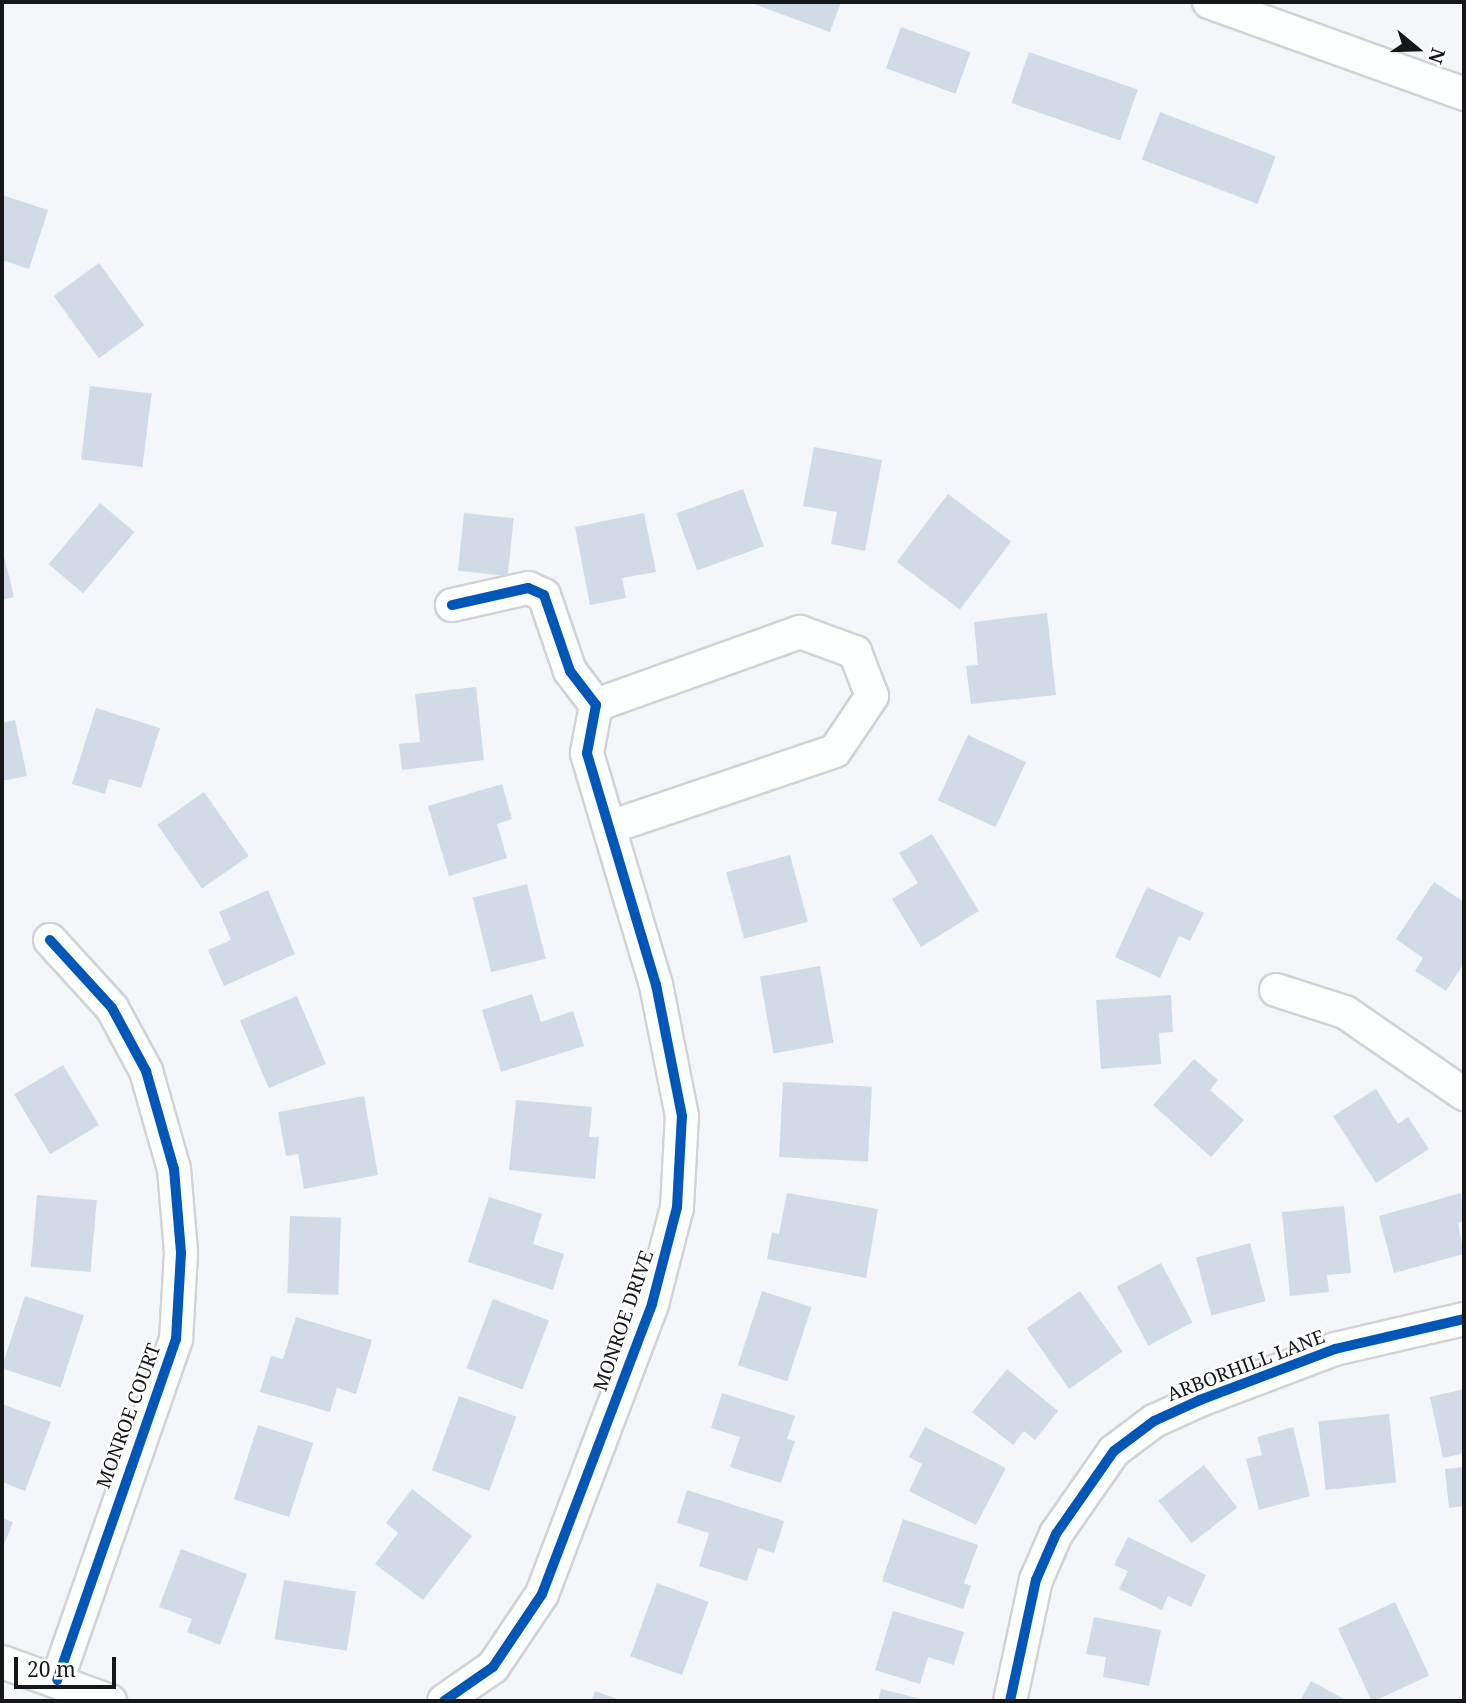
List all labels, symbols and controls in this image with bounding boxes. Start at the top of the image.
north arrow [1382,14,1452,84]
text: N [1422,45,1452,67]
street label: MONROE DRIVE [589,1248,659,1394]
street label: ARBORHILL LANE [1164,1325,1328,1407]
street label: MONROE COURT [92,1340,166,1492]
scale bar [18,1644,119,1688]
text: 20 m [27,1655,76,1683]

